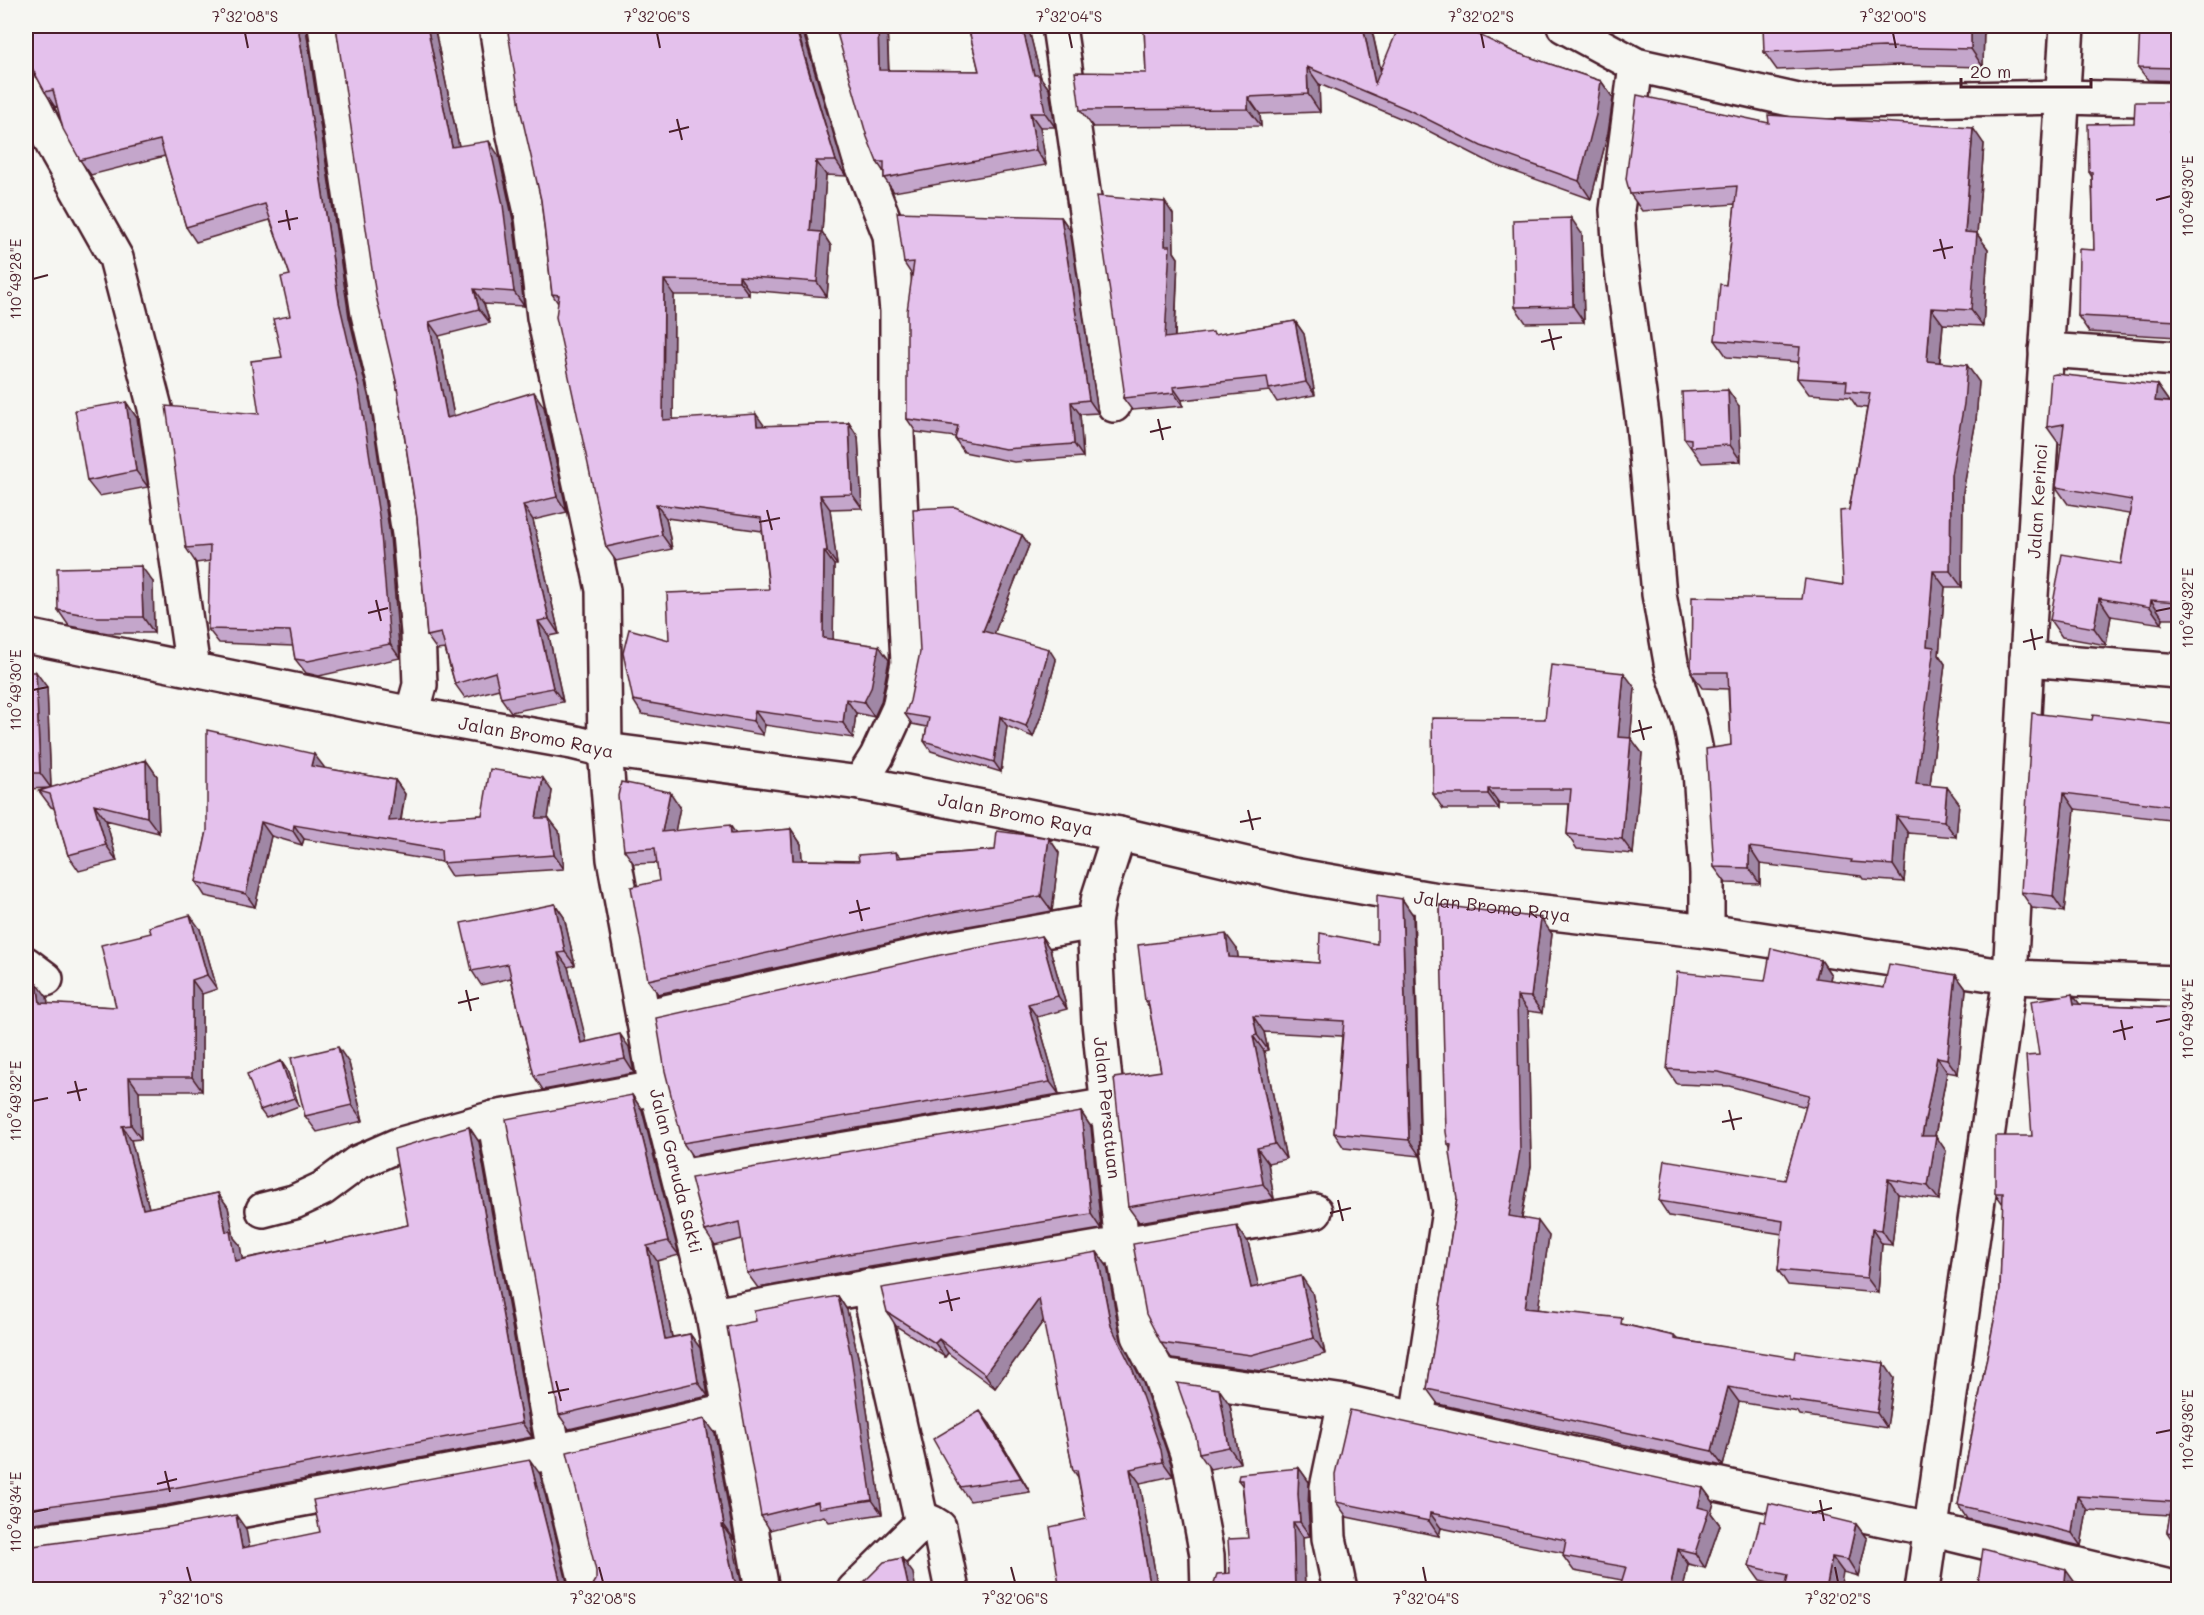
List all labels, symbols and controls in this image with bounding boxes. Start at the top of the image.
text: 7°32'08"S [212,6,278,26]
text: 7°32'06"S [624,6,690,26]
text: 7°32'04"S [1036,6,1102,26]
text: 7°32'02"S [1448,6,1514,26]
text: 7°32'00"S [1860,6,1926,26]
scale bar [1961,51,2092,89]
text: 20 m [1970,59,2011,83]
text: 110°49'30"E [2177,155,2197,237]
text: 110°49'28"E [5,238,25,319]
street label: Jalan Kerinci [2021,443,2053,559]
text: 110°49'32"E [2177,567,2197,648]
text: 110°49'30"E [5,649,25,731]
street label: Jalan Bromo Raya [457,710,615,763]
street label: Jalan Bromo Raya [936,787,1095,841]
street label: Jalan Bromo Raya [1412,884,1572,927]
text: 110°49'34"E [2177,978,2197,1059]
street label: Jalan Persatuan [1089,1036,1127,1180]
text: 110°49'32"E [5,1060,25,1141]
street label: Jalan Garuda Sakti [645,1086,709,1256]
text: 110°49'36"E [2177,1389,2197,1471]
text: 110°49'34"E [5,1471,25,1552]
text: 7°32'10"S [159,1588,223,1608]
text: 7°32'08"S [570,1588,636,1608]
text: 7°32'06"S [982,1588,1048,1608]
text: 7°32'04"S [1393,1588,1459,1608]
text: 7°32'02"S [1805,1588,1871,1608]

